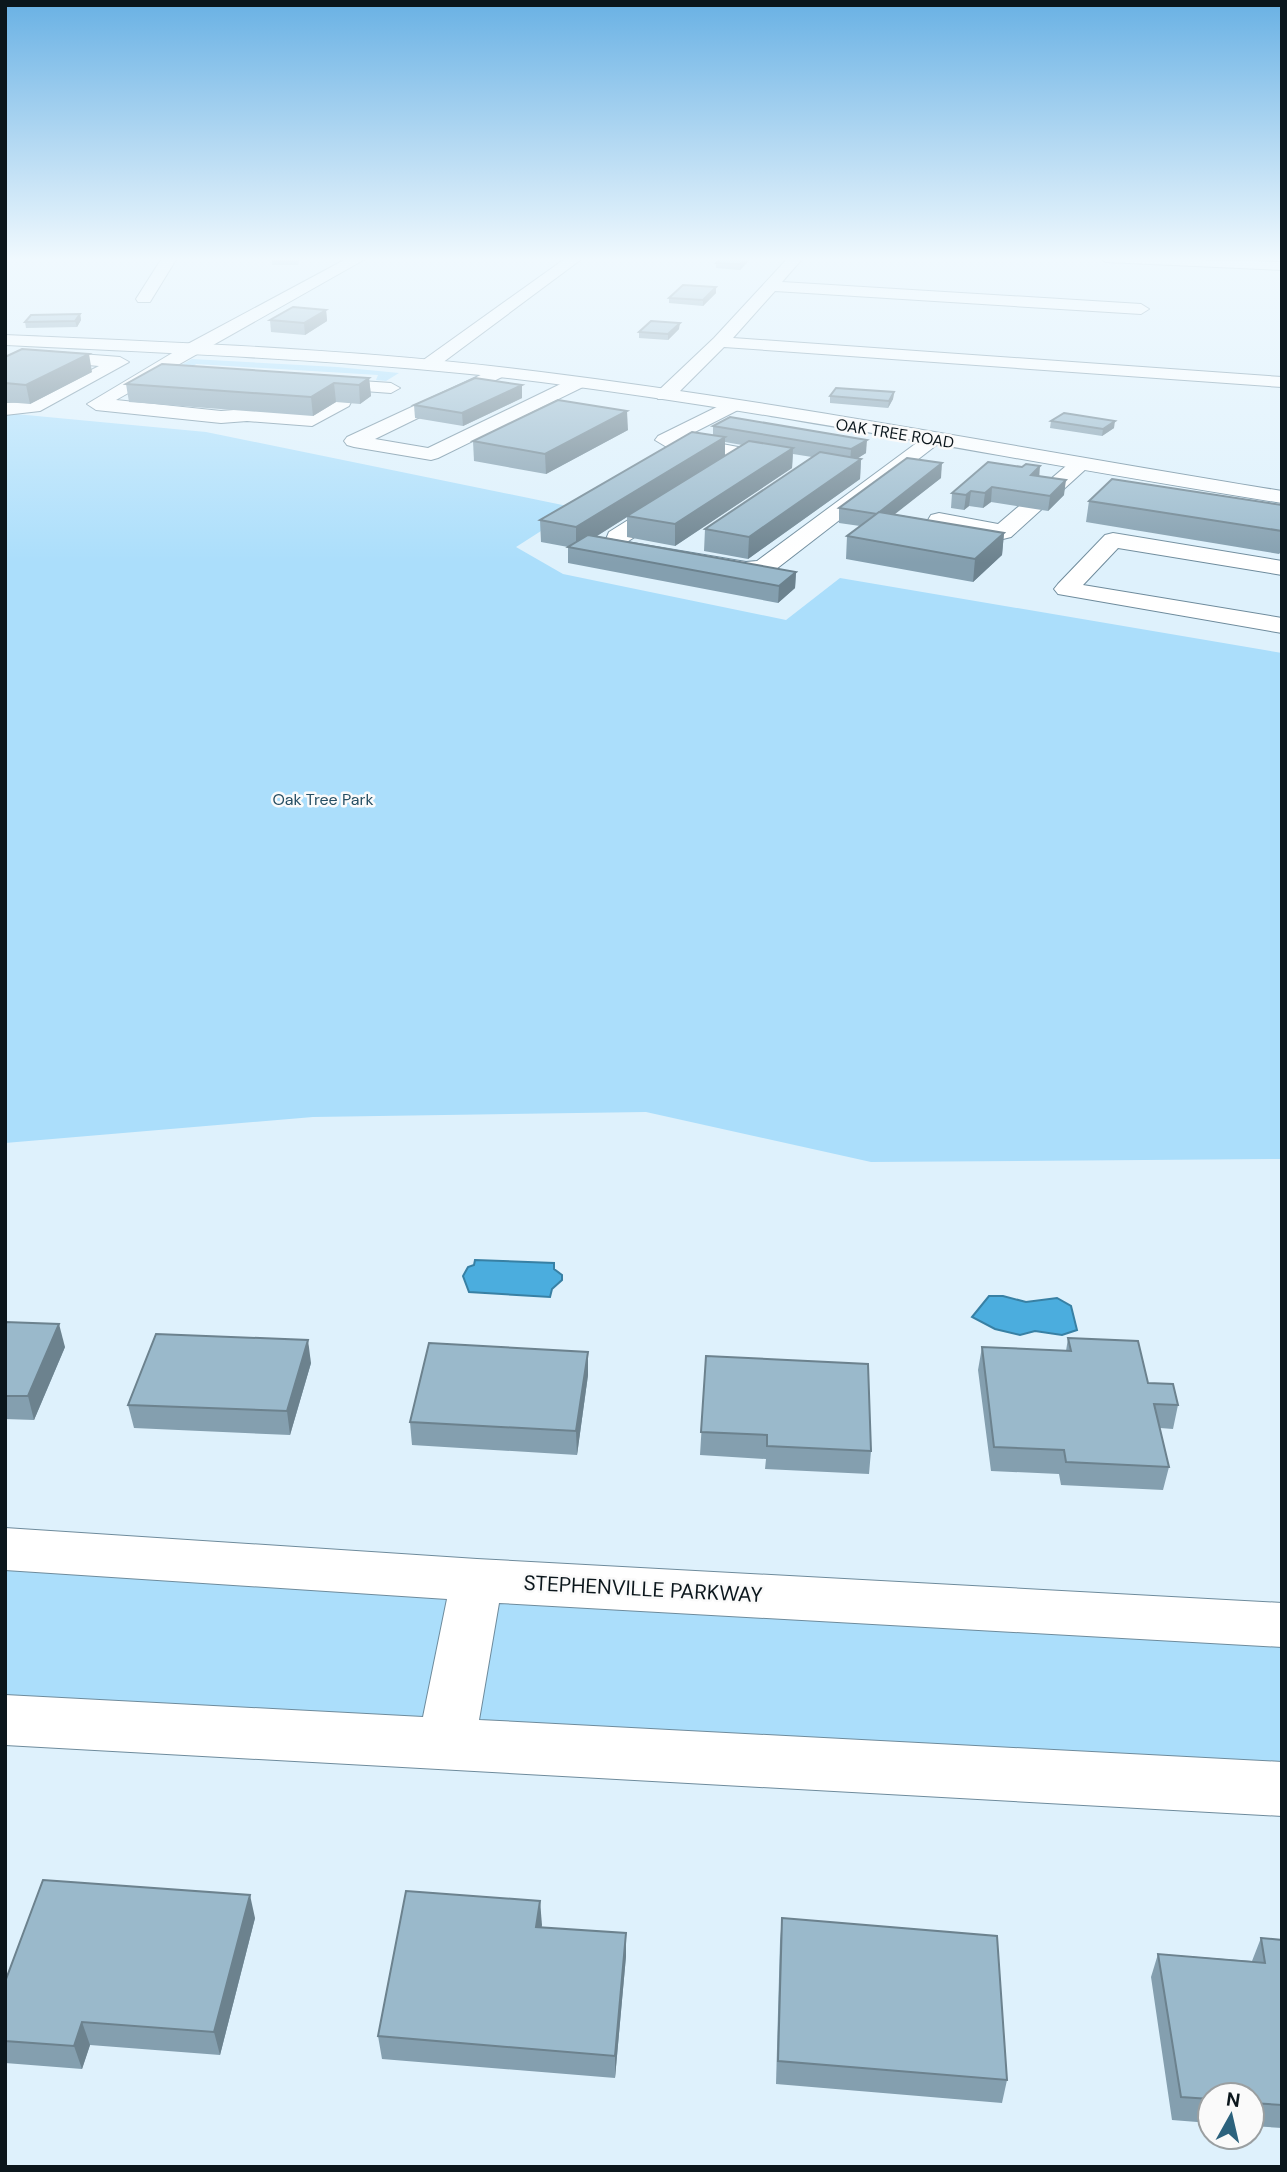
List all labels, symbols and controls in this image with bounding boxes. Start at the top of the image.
street label: OAK TREE ROAD [834,414,956,453]
park label: Oak Tree Park [272,789,374,810]
street label: STEPHENVILLE PARKWAY [523,1569,763,1609]
north arrow [1196,2081,1266,2151]
text: N [1225,2086,1242,2113]

